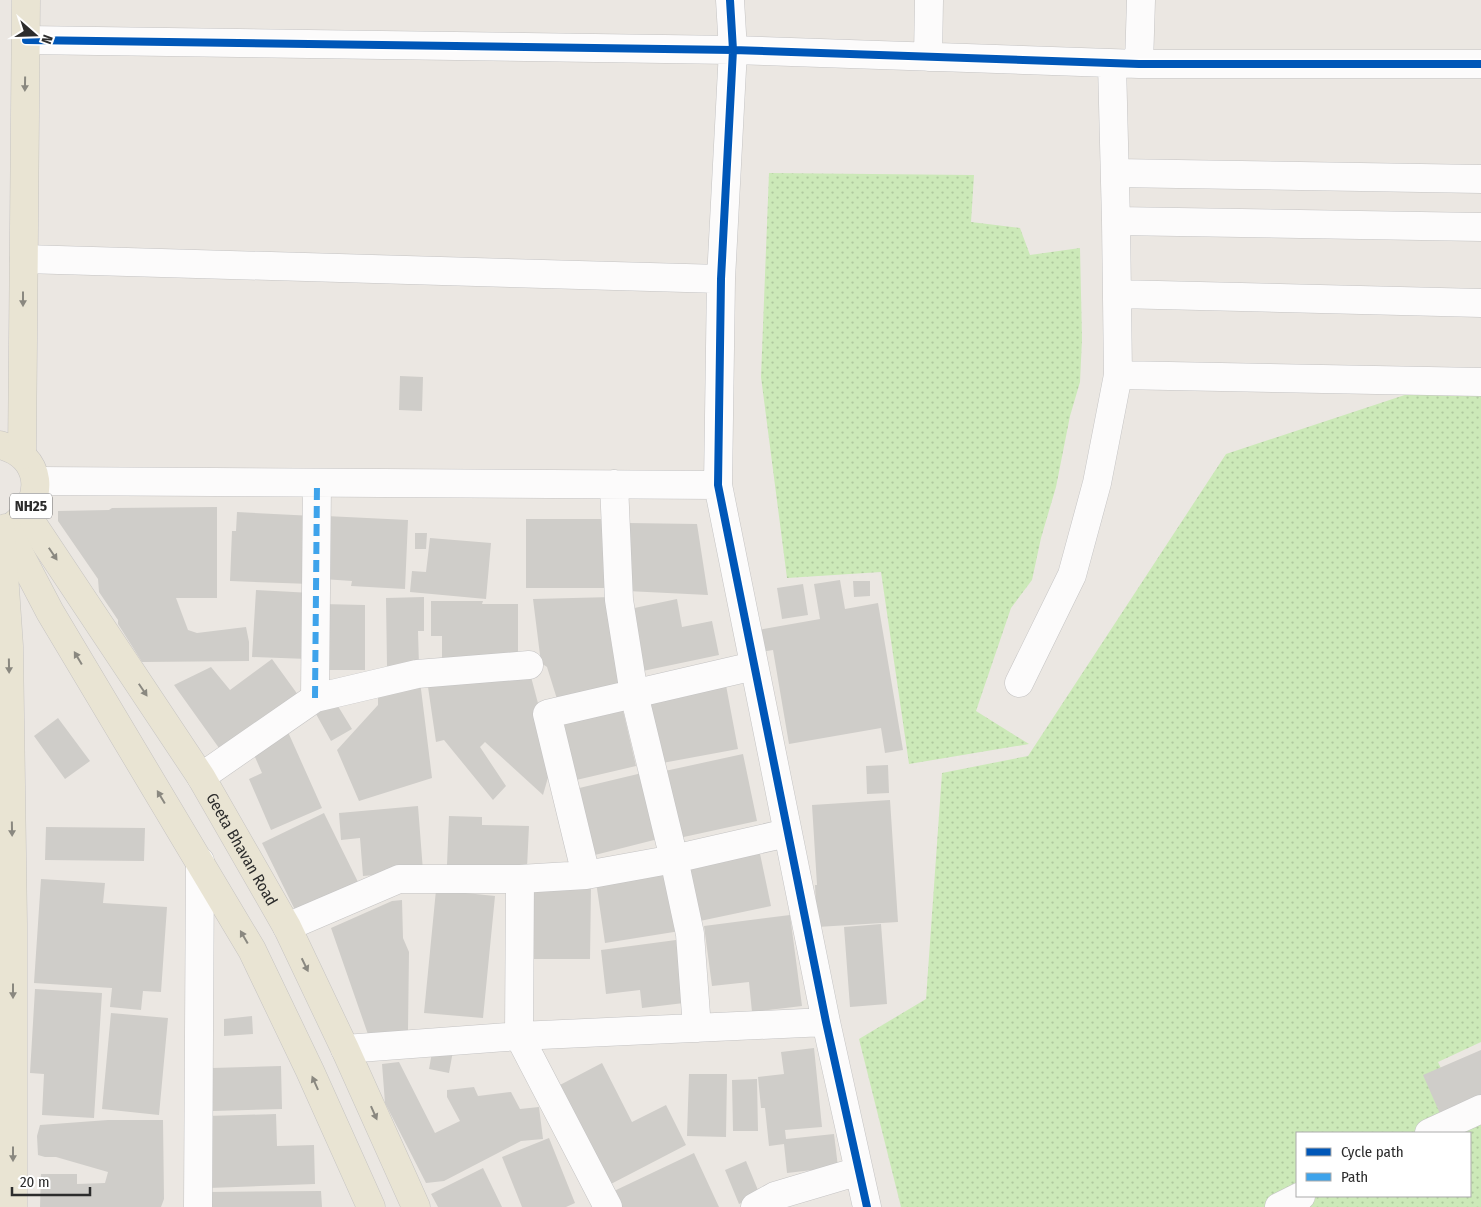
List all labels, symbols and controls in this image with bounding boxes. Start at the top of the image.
north arrow [10,10,60,60]
text: N [37,32,56,46]
one-way arrow [21,76,29,92]
one-way arrow [19,291,27,307]
road number: NH25 [10,494,52,518]
one-way arrow [48,548,58,561]
one-way arrow [73,651,82,664]
one-way arrow [5,658,13,674]
one-way arrow [138,683,148,697]
street label: Geeta Bhavan Road [203,789,282,909]
one-way arrow [157,790,166,803]
one-way arrow [8,821,16,837]
one-way arrow [240,929,248,944]
one-way arrow [301,958,309,972]
one-way arrow [9,983,17,999]
one-way arrow [311,1076,319,1090]
one-way arrow [370,1106,378,1120]
legend [1296,1132,1471,1197]
text: Cycle path [1341,1143,1404,1161]
one-way arrow [9,1146,17,1162]
scale bar [12,1164,90,1196]
text: Path [1341,1168,1368,1186]
text: 20 m [20,1173,50,1191]

